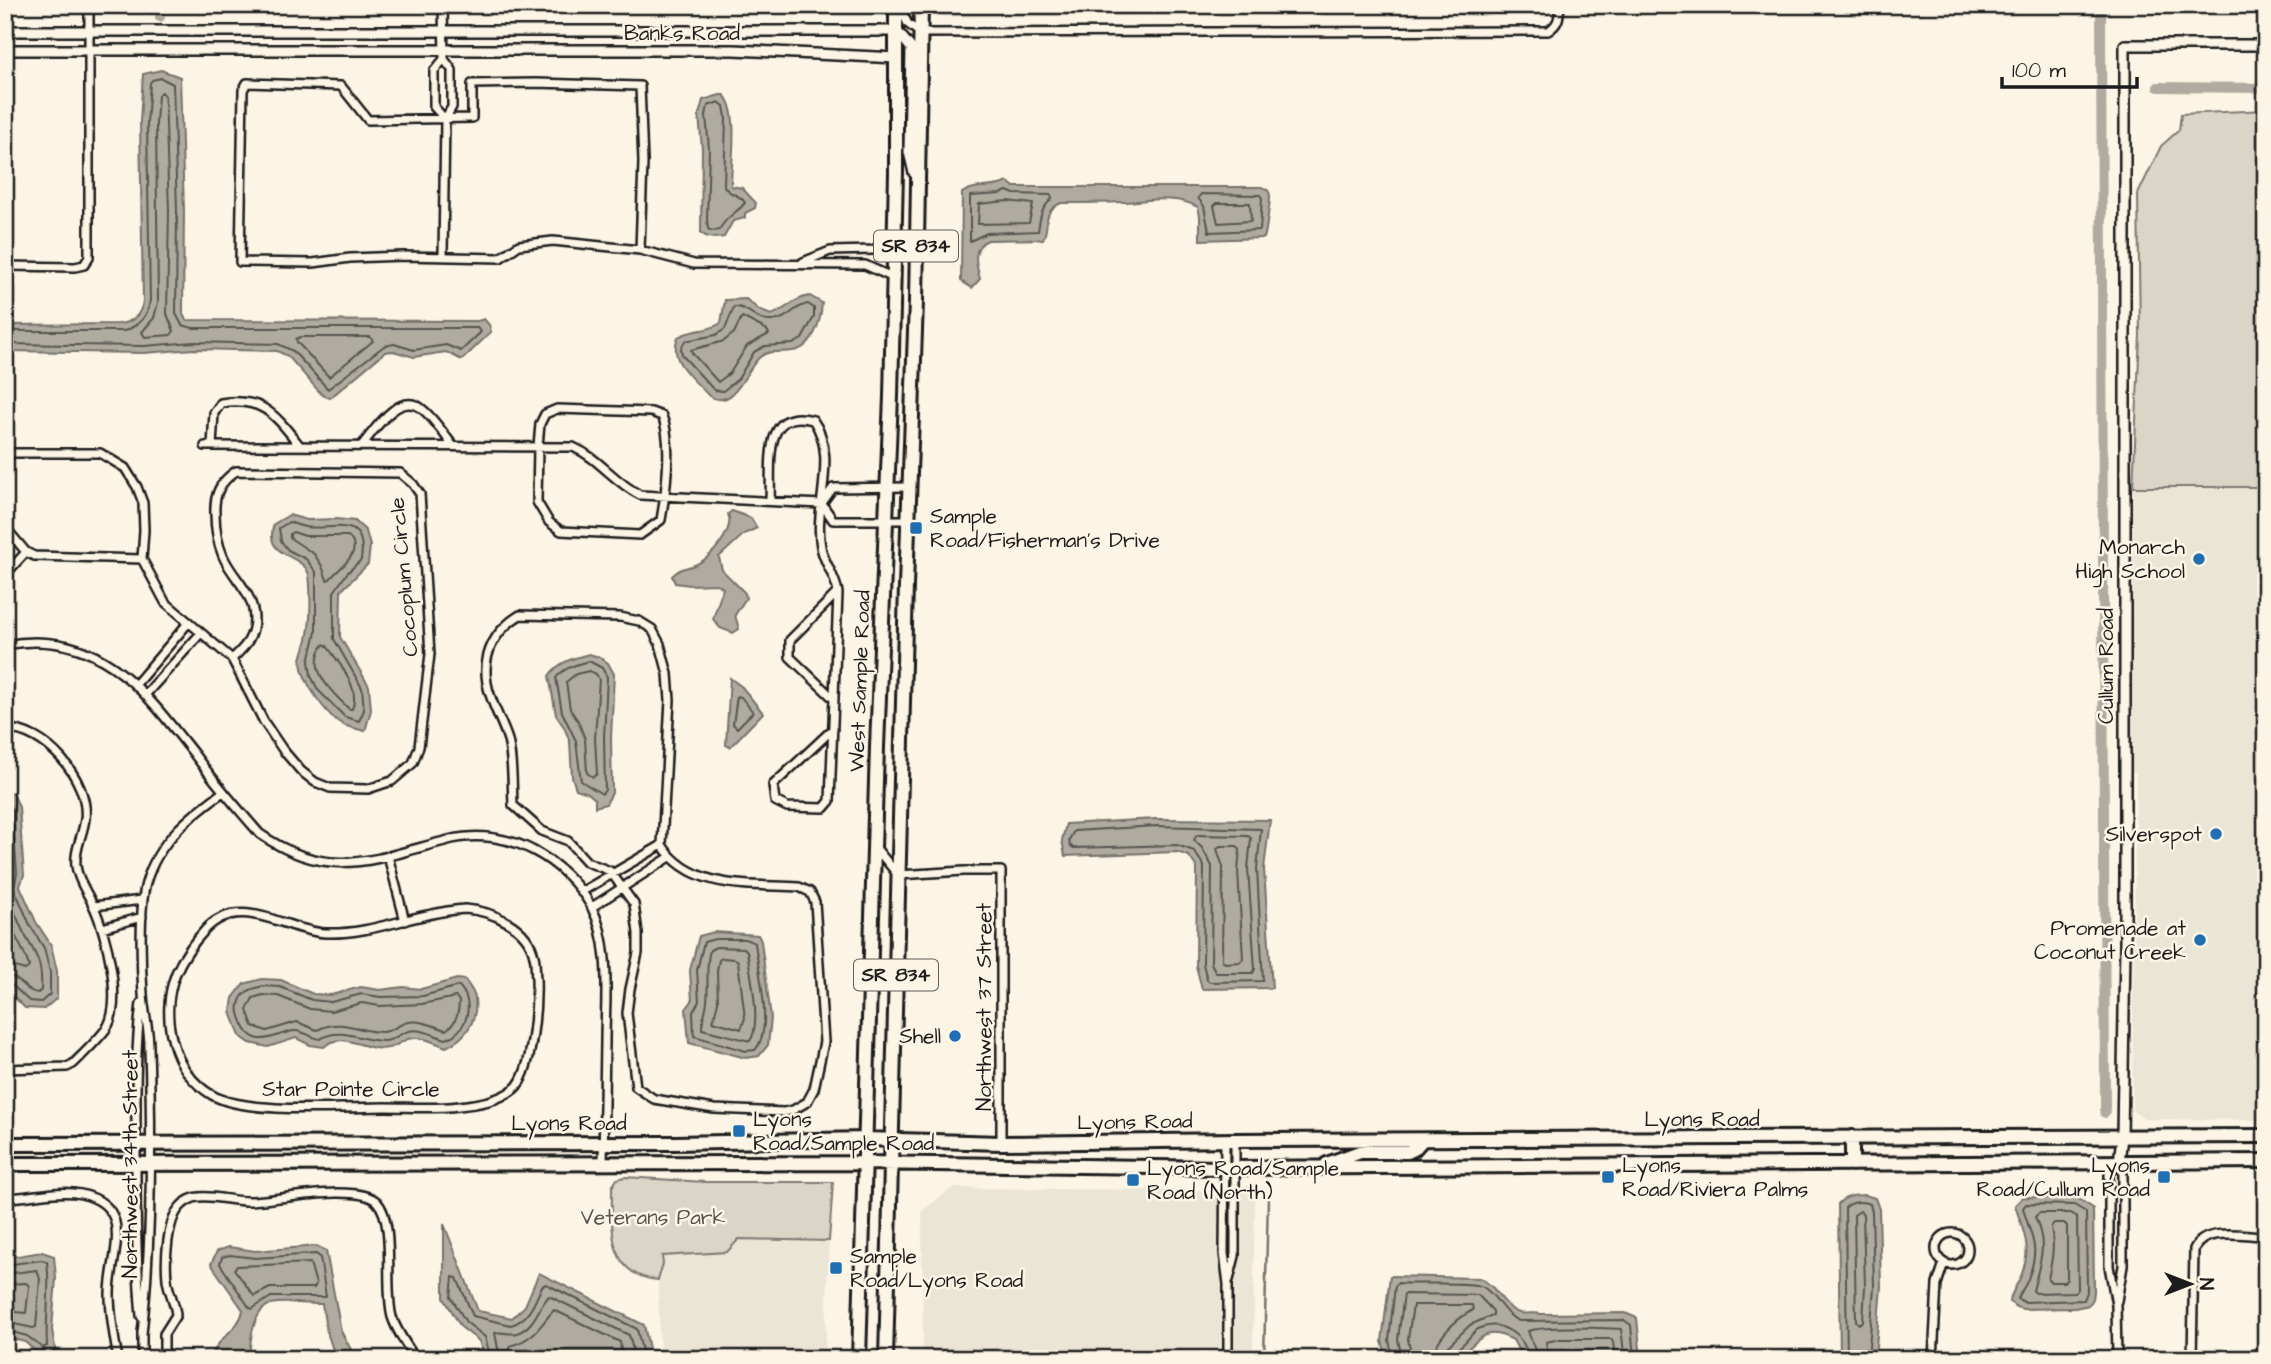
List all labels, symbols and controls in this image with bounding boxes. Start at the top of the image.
street label: Banks Road [624,19,740,48]
scale bar [2002,46,2136,90]
text: 100 m [2012,56,2067,85]
road number: SR 834 [874,230,958,262]
street label: Cocoplum Circle [383,496,426,658]
place label: Sample Road/Fisherman's Drive [930,502,1160,555]
marker: Sample Road/Fisherman's Drive [908,520,924,536]
place label: Monarch High School [2075,533,2186,588]
marker: Monarch High School [2191,551,2207,567]
street label: West Sample Road [842,589,879,773]
street label: Cullum Road [2092,608,2121,724]
place label: Silverspot [2106,820,2202,850]
marker: Silverspot [2208,826,2224,842]
street label: Northwest 37 Street [970,902,999,1111]
place label: Promenade at Coconut Creek [2034,914,2186,967]
marker: Promenade at Coconut Creek [2192,932,2208,948]
road number: SR 834 [854,959,938,990]
place label: Shell [899,1022,941,1051]
marker: Shell [947,1028,963,1044]
street label: Northwest 34th Street [116,1049,145,1278]
street label: Star Pointe Circle [262,1075,440,1104]
place label: Lyons Road/Sample Road [753,1105,935,1159]
street label: Lyons Road [1644,1105,1760,1136]
street label: Lyons Road [1077,1106,1193,1140]
street label: Lyons Road [511,1109,627,1140]
marker: Lyons Road/Sample Road [731,1123,747,1139]
place label: Lyons Road/Riviera Palms [1622,1151,1808,1204]
place label: Lyons Road/Cullum Road [1976,1151,2150,1204]
place label: Lyons Road/Sample Road (North) [1147,1154,1339,1207]
marker: Lyons Road/Riviera Palms [1600,1169,1616,1185]
marker: Lyons Road/Cullum Road [2156,1169,2172,1185]
marker: Lyons Road/Sample Road (North) [1125,1172,1141,1188]
park label: Veterans Park [581,1203,725,1232]
place label: Sample Road/Lyons Road [850,1242,1024,1297]
north arrow [2156,1248,2226,1318]
marker: Sample Road/Lyons Road [828,1260,844,1276]
text: N [2192,1278,2219,1290]

